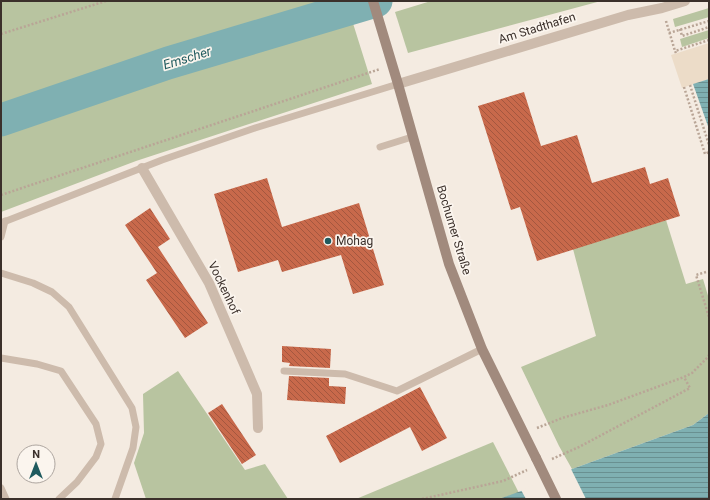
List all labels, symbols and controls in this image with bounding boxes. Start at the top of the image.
street label: Am Stadthafen [497,10,577,46]
water label: Emscher [161,43,213,72]
street label: Bochumer Straße [434,184,474,276]
place label: Mohag [336,234,373,248]
marker: Mohag [323,236,333,246]
street label: Vockenhof [205,259,243,317]
north arrow [16,444,56,484]
text: N [32,448,40,461]

